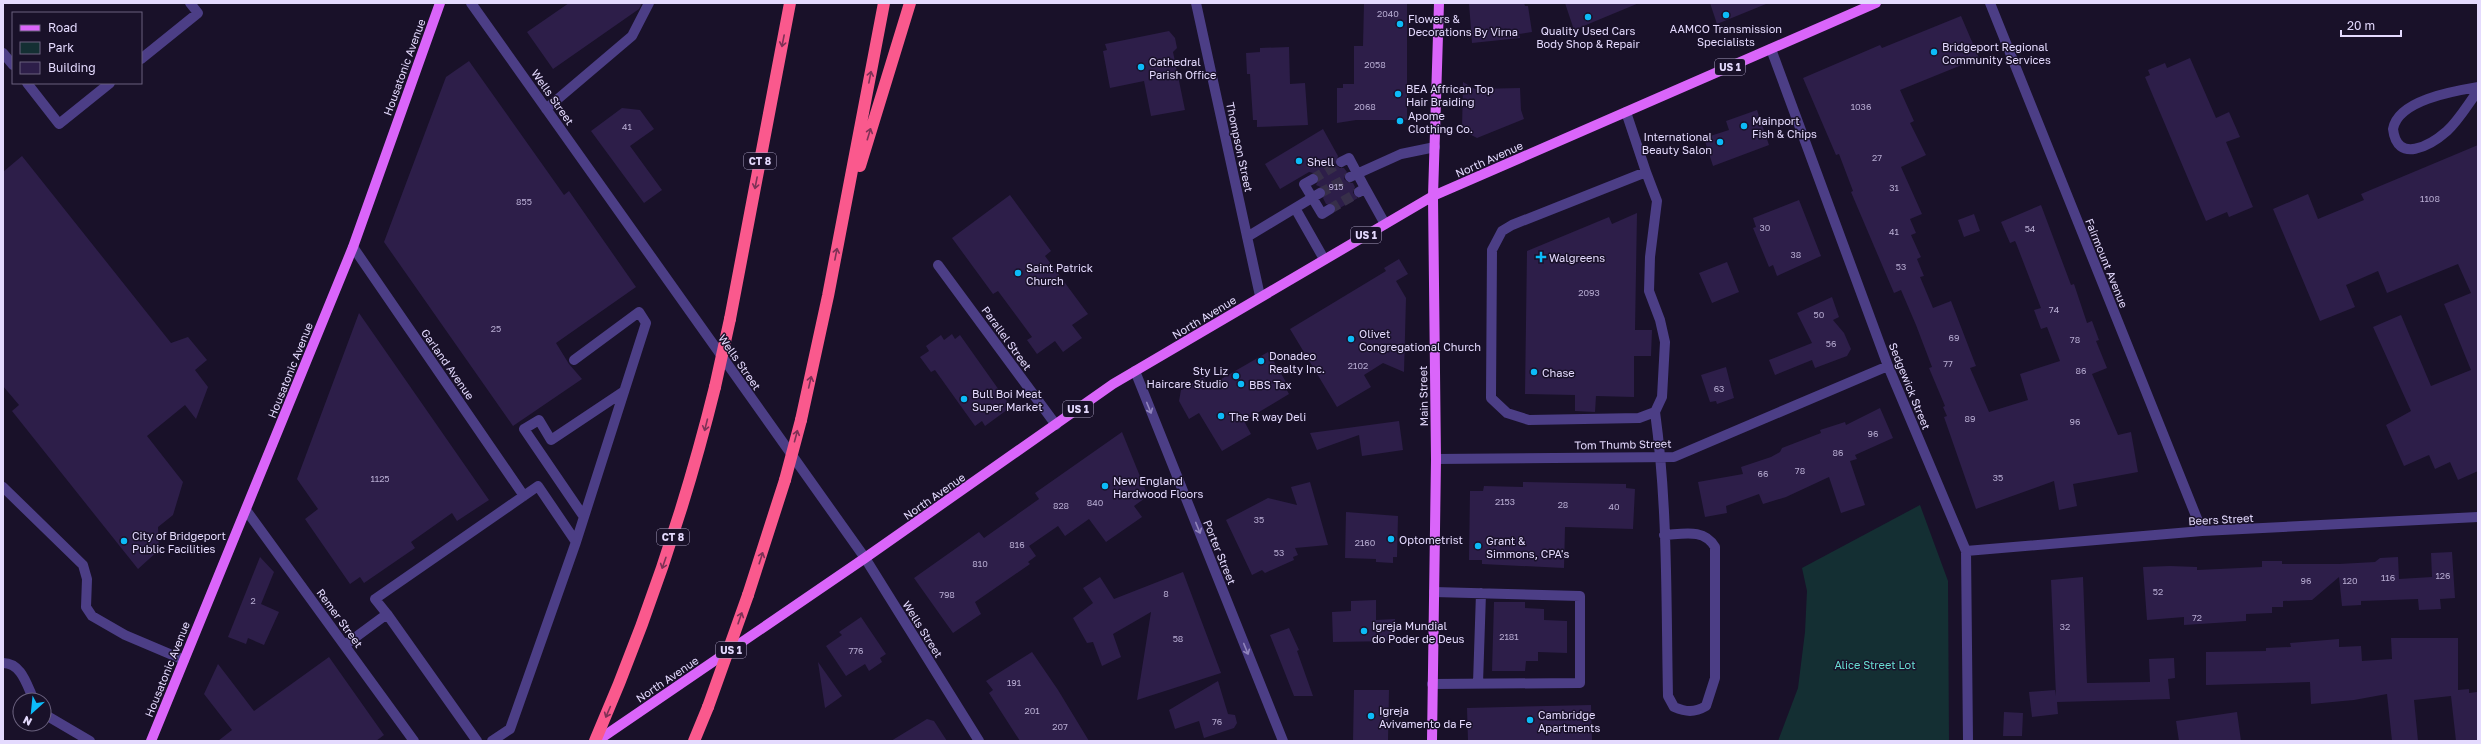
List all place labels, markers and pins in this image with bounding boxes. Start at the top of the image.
marker: AAMCO Transmission Specialists [1721,10,1731,20]
place label: Flowers & Decorations By Virna [1408,12,1518,38]
marker: Quality Used Cars Body Shop & Repair [1583,12,1593,22]
marker: Flowers & Decorations By Virna [1395,19,1405,29]
place label: AAMCO Transmission Specialists [1670,22,1782,48]
place label: Quality Used Cars Body Shop & Repair [1536,24,1641,50]
place label: Bridgeport Regional Community Services [1942,40,2051,66]
marker: Bridgeport Regional Community Services [1929,47,1939,57]
place label: Cathedral Parish Office [1149,55,1217,81]
marker: Cathedral Parish Office [1136,62,1146,72]
place label: BEA Affrican Top Hair Braiding [1406,82,1494,108]
marker: BEA Affrican Top Hair Braiding [1393,89,1403,99]
place label: Apome Clothing Co. [1408,109,1473,135]
place label: Mainport Fish & Chips [1752,114,1817,140]
marker: Apome Clothing Co. [1395,116,1405,126]
marker: Mainport Fish & Chips [1739,121,1749,131]
place label: International Beauty Salon [1642,130,1712,156]
marker: International Beauty Salon [1715,137,1725,147]
place label: Shell [1307,155,1335,168]
marker: Shell [1294,156,1304,166]
place label: Walgreens [1549,251,1605,264]
marker: Walgreens [1536,252,1546,262]
place label: Saint Patrick Church [1026,261,1093,287]
marker: Saint Patrick Church [1013,268,1023,278]
place label: Olivet Congregational Church [1359,327,1481,353]
marker: Olivet Congregational Church [1346,334,1356,344]
place label: Donadeo Realty Inc. [1269,349,1325,375]
marker: Donadeo Realty Inc. [1256,356,1266,366]
place label: Sty Liz Haircare Studio [1147,364,1228,390]
place label: Chase [1542,366,1575,379]
marker: Chase [1529,367,1539,377]
marker: Sty Liz Haircare Studio [1231,371,1241,381]
place label: BBS Tax [1249,378,1292,391]
marker: BBS Tax [1236,379,1246,389]
place label: Bull Boi Meat Super Market [972,387,1043,413]
marker: Bull Boi Meat Super Market [959,394,969,404]
place label: The R way Deli [1229,410,1306,423]
marker: The R way Deli [1216,411,1226,421]
place label: New England Hardwood Floors [1113,474,1203,500]
marker: New England Hardwood Floors [1100,481,1110,491]
place label: City of Bridgeport Public Facilities [132,529,226,555]
place label: Optometrist [1399,533,1463,546]
marker: Optometrist [1386,534,1396,544]
place label: Grant & Simmons, CPA's [1486,534,1569,560]
marker: City of Bridgeport Public Facilities [119,536,129,546]
marker: Grant & Simmons, CPA's [1473,541,1483,551]
place label: Igreja Mundial do Poder de Deus [1372,619,1465,645]
marker: Igreja Mundial do Poder de Deus [1359,626,1369,636]
place label: Igreja Avivamento da Fe [1379,704,1472,730]
place label: Cambridge Apartments [1538,708,1600,734]
marker: Igreja Avivamento da Fe [1366,711,1376,721]
marker: Cambridge Apartments [1525,715,1535,725]

